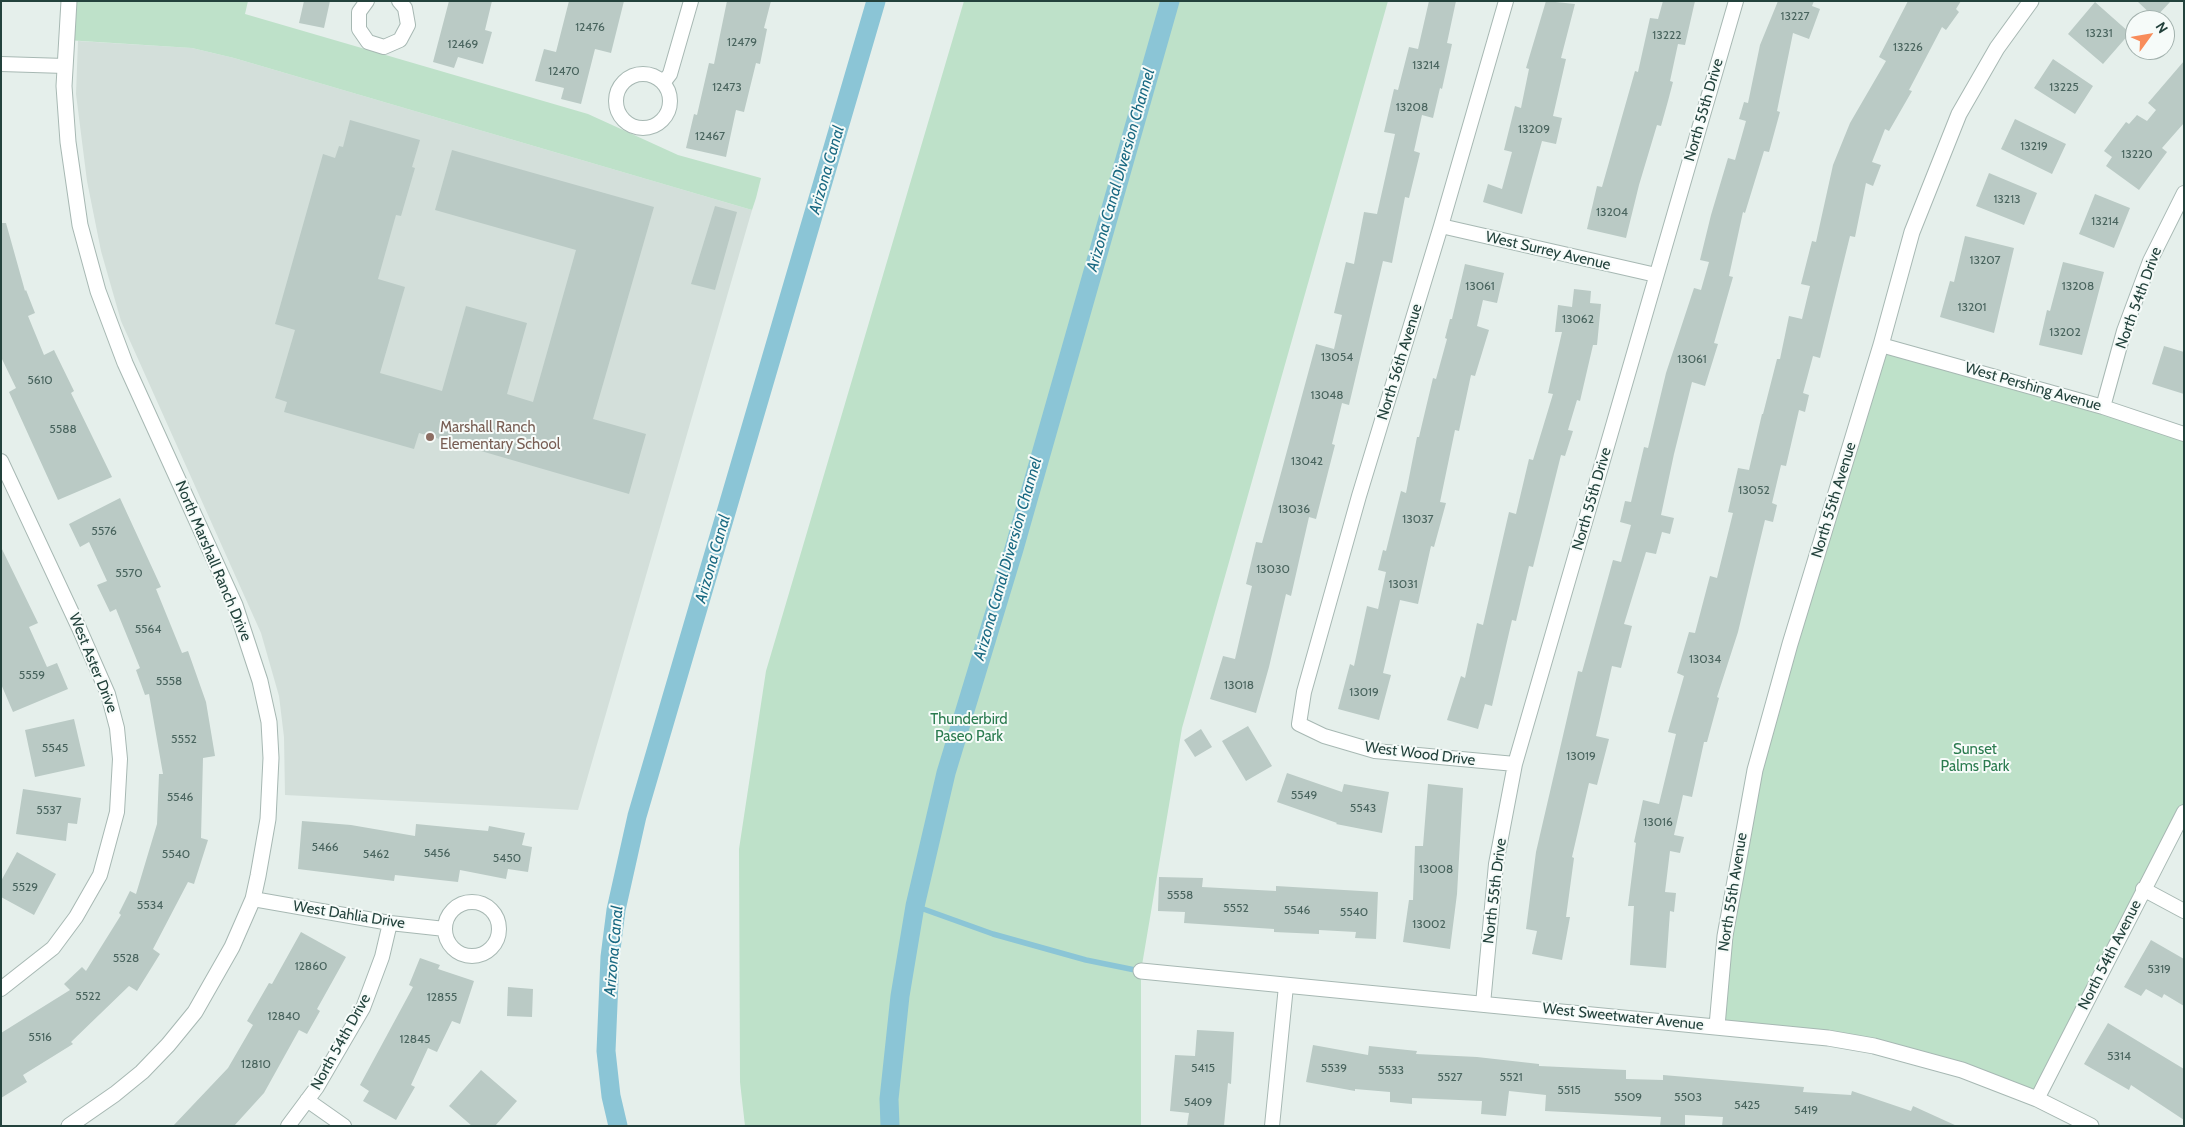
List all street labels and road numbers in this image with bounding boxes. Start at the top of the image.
street label: North 55th Drive [1681,56,1727,164]
street label: West Surrey Avenue [1484,228,1612,274]
street label: North 54th Drive [2112,245,2166,351]
street label: North 56th Avenue [1374,302,1426,422]
street label: West Pershing Avenue [1963,359,2103,415]
street label: North 55th Avenue [1808,440,1860,560]
street label: North 55th Drive [1569,445,1615,553]
street label: North Marshall Ranch Drive [171,478,255,644]
street label: West Aster Drive [65,611,121,715]
street label: West Wood Drive [1364,738,1476,770]
street label: North 55th Avenue [1715,831,1751,953]
street label: North 55th Drive [1480,837,1510,945]
street label: West Dahlia Drive [292,897,406,933]
street label: North 54th Avenue [2075,897,2145,1013]
street label: North 54th Drive [307,991,375,1093]
street label: West Sweetwater Avenue [1542,1000,1704,1034]

